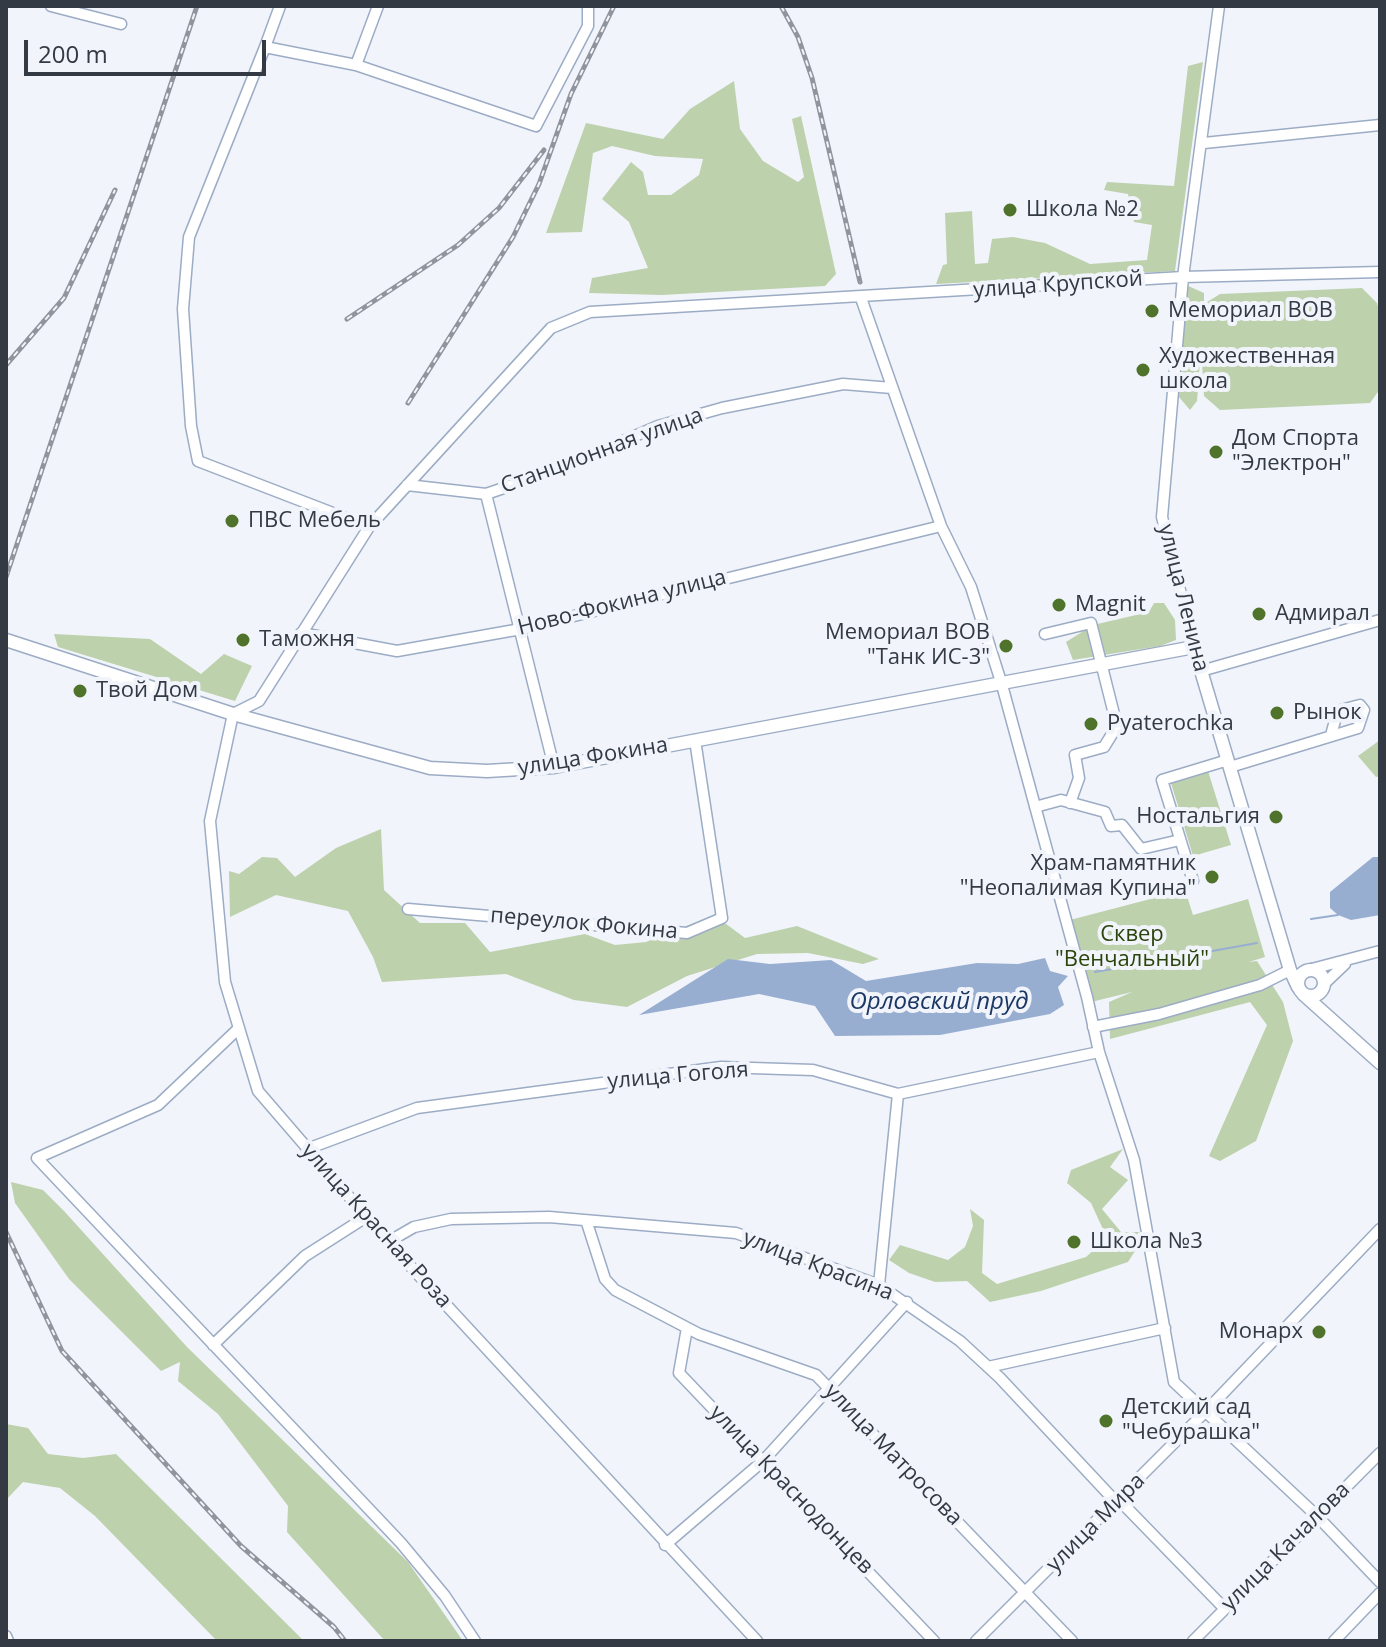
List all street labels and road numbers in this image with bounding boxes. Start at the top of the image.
street label: улица Крупской [972,266,1144,304]
street label: Станционная улица [497,402,707,500]
street label: улица Ленина [1152,521,1214,675]
street label: Ново-Фокина улица [515,564,729,642]
street label: улица Фокина [516,732,670,782]
street label: переулок Фокина [489,903,679,945]
street label: улица Гоголя [606,1057,750,1095]
street label: улица Красная Роза [295,1138,457,1314]
street label: улица Красина [739,1225,897,1307]
street label: улица Матросова [819,1379,967,1531]
street label: улица Краснодонцев [703,1400,879,1580]
street label: улица Мира [1041,1468,1151,1578]
street label: улица Качалова [1216,1477,1356,1617]

